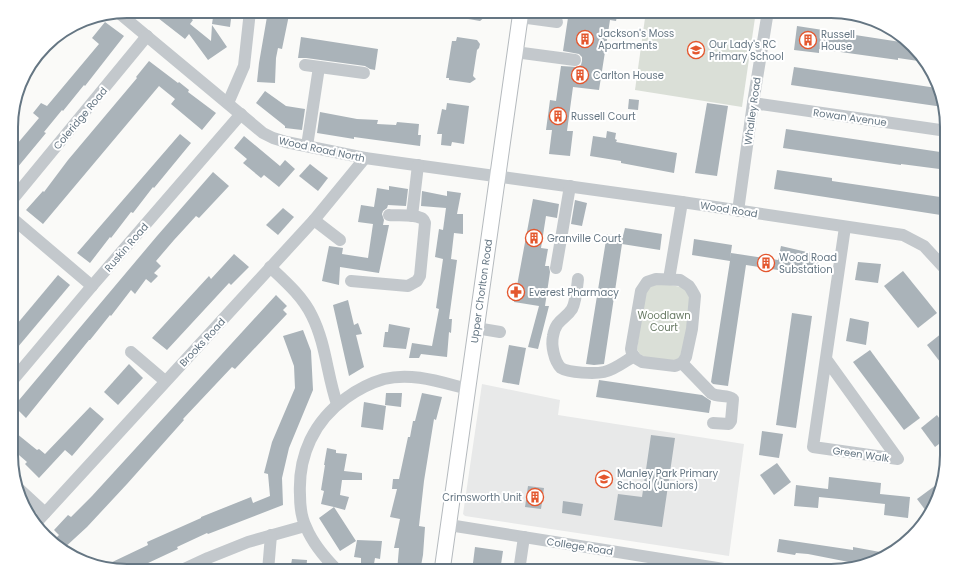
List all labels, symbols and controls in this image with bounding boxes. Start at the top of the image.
place label: Jackson's Moss Apartments [598,26,674,53]
place label: Russell House [821,27,855,54]
building icon: Jackson's Moss Apartments [575,29,595,49]
building icon: Russell House [798,30,818,50]
place label: Our Lady's RC Primary School [709,37,784,64]
school or university icon: Our Lady's RC Primary School [686,40,706,60]
building icon: Carlton House [570,65,590,85]
place label: Carlton House [593,68,664,83]
street label: Whalley Road [740,76,765,146]
street label: Coleridge Road [50,84,111,153]
street label: Rowan Avenue [812,105,888,130]
building icon: Russell Court [548,106,568,126]
place label: Russell Court [571,109,636,124]
street label: Wood Road North [277,133,366,166]
street label: Wood Road [699,198,759,221]
street label: Ruskin Road [101,220,152,275]
building icon: Granville Court [524,228,544,248]
place label: Granville Court [547,231,622,246]
street label: Upper Chorlton Road [467,238,496,344]
place label: Wood Road Substation [779,250,837,277]
building icon: Wood Road Substation [756,253,776,273]
pharmacy icon: Everest Pharmacy [506,282,526,302]
place label: Everest Pharmacy [529,285,619,300]
park label: Woodlawn Court [637,308,691,335]
street label: Brooks Road [176,315,229,370]
street label: Green Walk [832,443,891,466]
place label: Manley Park Primary School (Juniors) [617,466,719,493]
school or university icon: Manley Park Primary School (Juniors) [594,469,614,489]
building icon: Crimsworth Unit [525,487,545,507]
place label: Crimsworth Unit [442,490,522,505]
street label: College Road [546,534,614,559]

